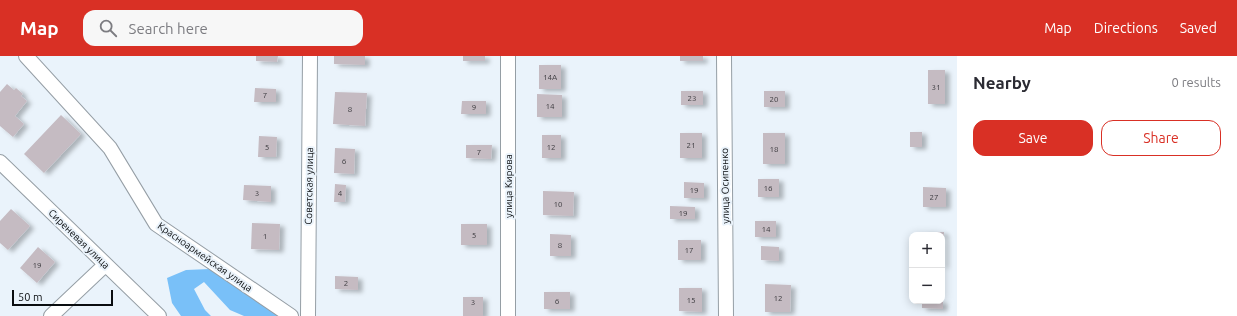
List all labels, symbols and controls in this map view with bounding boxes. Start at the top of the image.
search box [83,10,363,46]
text: Map [20,17,59,39]
icon: search [97,17,119,39]
text: Search here [129,20,208,37]
text: Map [1044,20,1072,36]
text: Directions [1094,20,1158,36]
text: Saved [1180,20,1217,36]
house number: 14А [543,73,558,82]
text: Nearby [973,73,1031,92]
text: 0 results [1171,75,1221,89]
house number: 31 [931,83,941,92]
house number: 7 [263,91,267,100]
house number: 23 [687,94,697,103]
house number: 20 [769,95,779,104]
house number: 14 [545,102,555,111]
house number: 9 [472,103,476,112]
house number: 8 [348,105,353,114]
button: Save [973,120,1093,156]
button: Share [1101,120,1221,156]
house number: 21 [686,141,696,150]
house number: 5 [265,143,269,152]
house number: 12 [546,143,556,152]
house number: 18 [769,145,779,154]
street label: Советская улица [303,147,315,225]
house number: 7 [477,148,481,157]
street label: улица Осипенко [719,148,731,224]
street label: улица Кирова [503,154,514,218]
house number: 6 [342,157,347,166]
house number: 16 [763,184,773,193]
house number: 19 [689,186,699,195]
house number: 3 [255,189,259,198]
house number: 4 [338,189,343,198]
house number: 27 [929,193,939,202]
house number: 10 [553,200,563,209]
street label: Сиреневая улица [46,207,112,271]
house number: 19 [678,209,688,218]
street label: Красноармейская улица [156,220,254,294]
house number: 14 [761,225,771,234]
house number: 5 [472,231,476,240]
house number: 1 [263,232,267,241]
map controls [909,232,945,304]
button: + [909,232,945,268]
house number: 8 [558,241,563,250]
house number: 17 [684,246,694,255]
house number: 19 [32,261,42,270]
button: − [909,268,945,304]
house number: 2 [344,279,348,288]
scale bar [12,288,113,307]
text: 50 m [18,291,42,303]
house number: 12 [773,294,783,303]
house number: 15 [686,296,696,305]
house number: 6 [555,297,560,306]
house number: 3 [471,298,475,307]

